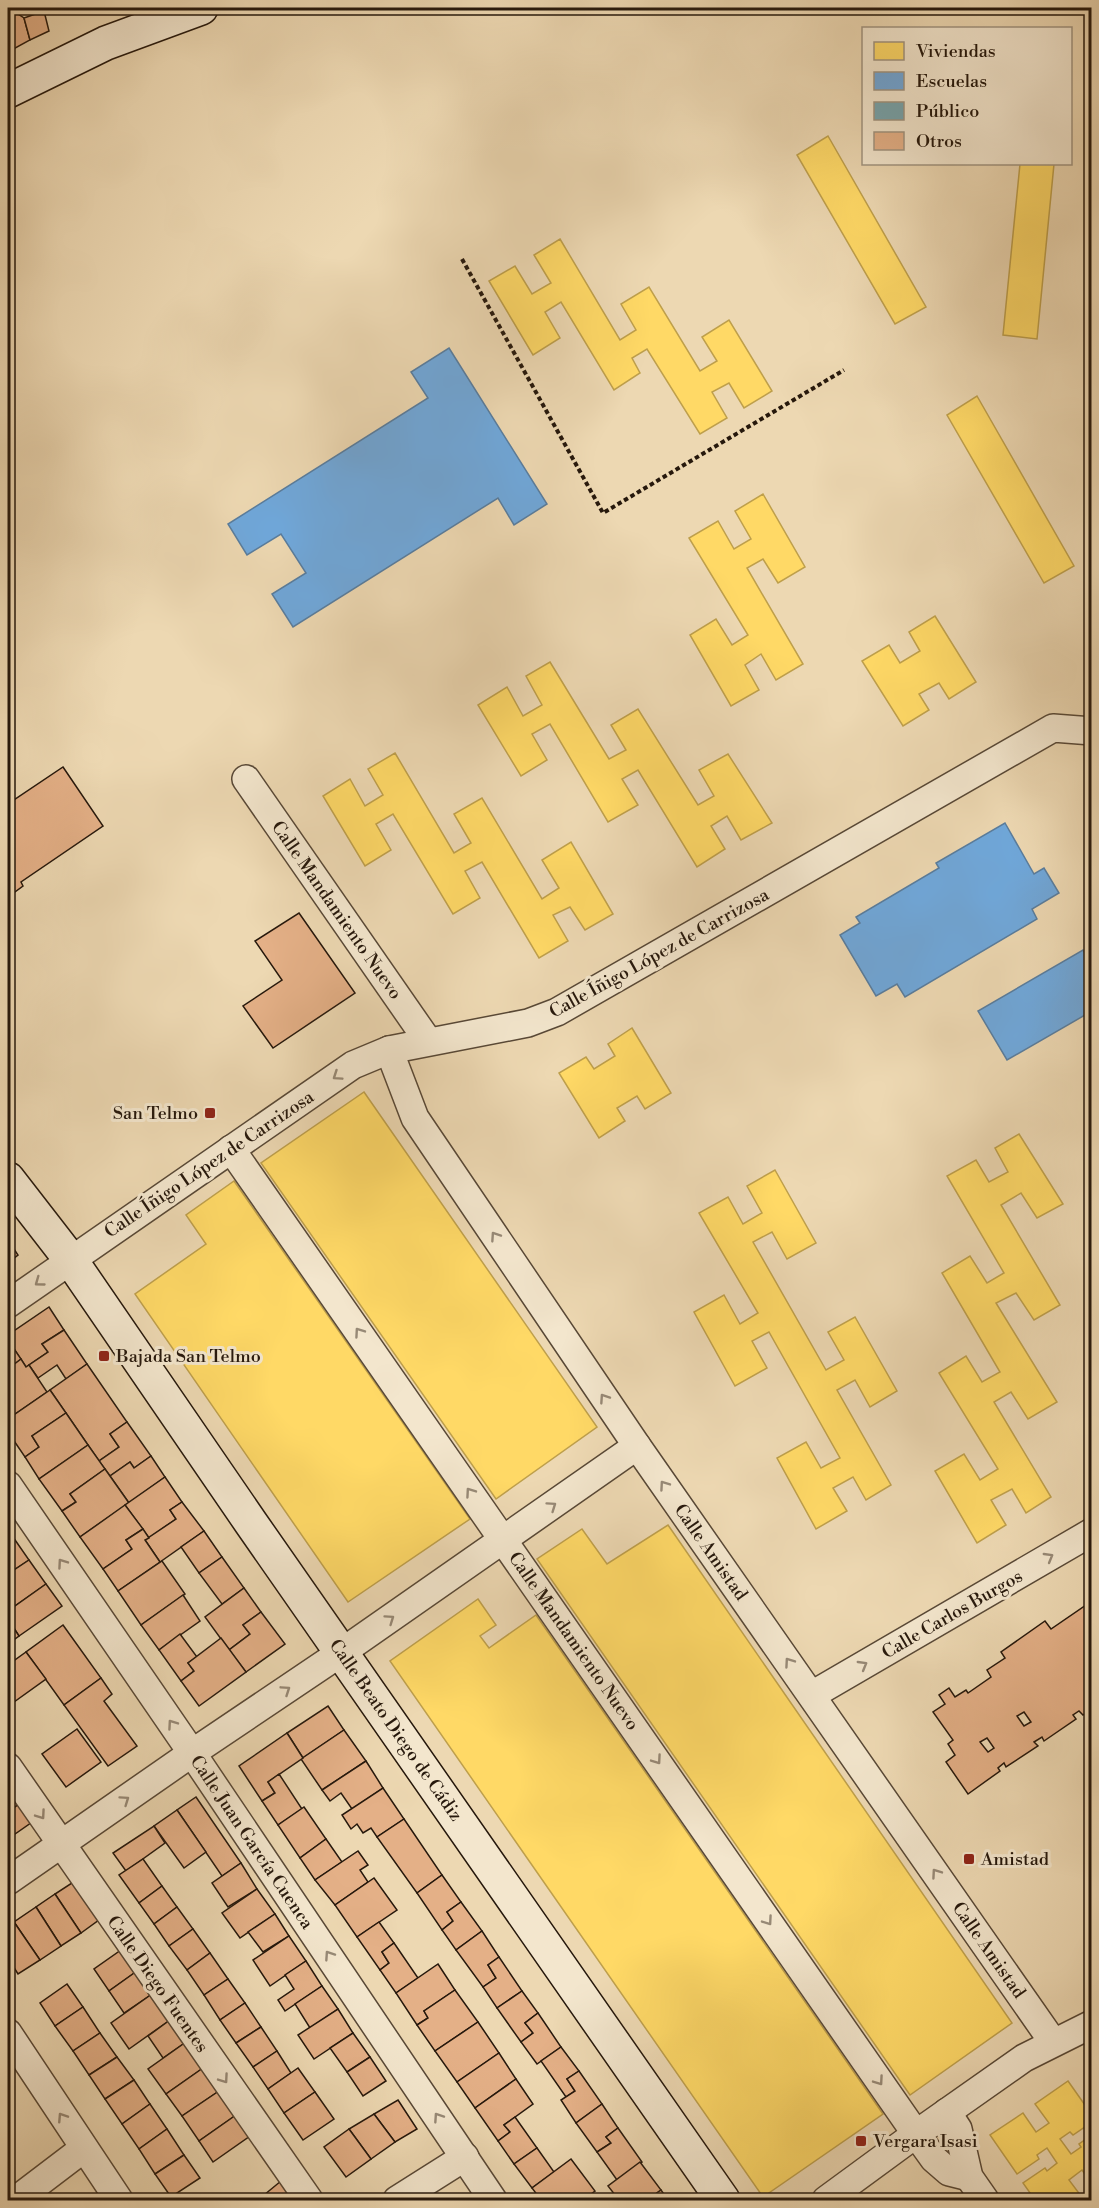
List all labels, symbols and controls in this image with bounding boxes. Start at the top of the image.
legend [862,27,1072,165]
text: Viviendas [915,40,996,63]
text: Escuelas [916,70,987,93]
text: Público [916,100,979,123]
text: Otros [916,130,962,153]
street label: Calle Mandamiento Nuevo [266,817,407,1004]
street label: Calle Íñigo López de Carrizosa [545,883,774,1024]
one-way arrow [333,1069,344,1080]
street label: Calle Íñigo López de Carrizosa [100,1085,319,1243]
place label: San Telmo [113,1102,198,1125]
marker: San Telmo [203,1106,217,1120]
one-way arrow [491,1232,502,1243]
one-way arrow [34,1275,45,1286]
one-way arrow [355,1327,366,1338]
place label: Bajada San Telmo [115,1345,261,1368]
marker: Bajada San Telmo [97,1349,111,1363]
one-way arrow [600,1393,611,1404]
one-way arrow [660,1481,671,1492]
one-way arrow [466,1487,477,1498]
street label: Calle Amistad [669,1499,753,1606]
one-way arrow [545,1502,556,1513]
street label: Calle Mandamiento Nuevo [503,1548,644,1735]
one-way arrow [1043,1553,1053,1564]
one-way arrow [58,1559,69,1570]
street label: Calle Carlos Burgos [878,1565,1027,1664]
one-way arrow [384,1615,395,1626]
street label: Calle Beato Diego de Cádiz [324,1635,467,1826]
one-way arrow [785,1657,796,1668]
one-way arrow [856,1661,867,1673]
one-way arrow [279,1686,290,1697]
one-way arrow [168,1720,179,1731]
street label: Calle Juan García Cuenca [185,1751,319,1934]
one-way arrow [650,1754,661,1765]
one-way arrow [118,1796,129,1807]
one-way arrow [34,1809,45,1820]
place label: Amistad [980,1848,1050,1871]
marker: Amistad [962,1852,976,1866]
one-way arrow [932,1869,943,1880]
street label: Calle Amistad [947,1897,1031,2004]
street label: Calle Diego Fuentes [102,1911,214,2057]
one-way arrow [761,1914,772,1925]
one-way arrow [325,1951,336,1962]
one-way arrow [217,2072,228,2083]
one-way arrow [872,2074,883,2085]
one-way arrow [58,2113,70,2123]
one-way arrow [434,2113,445,2124]
place label: Vergara Isasi [872,2130,978,2153]
marker: Vergara Isasi [854,2134,868,2148]

